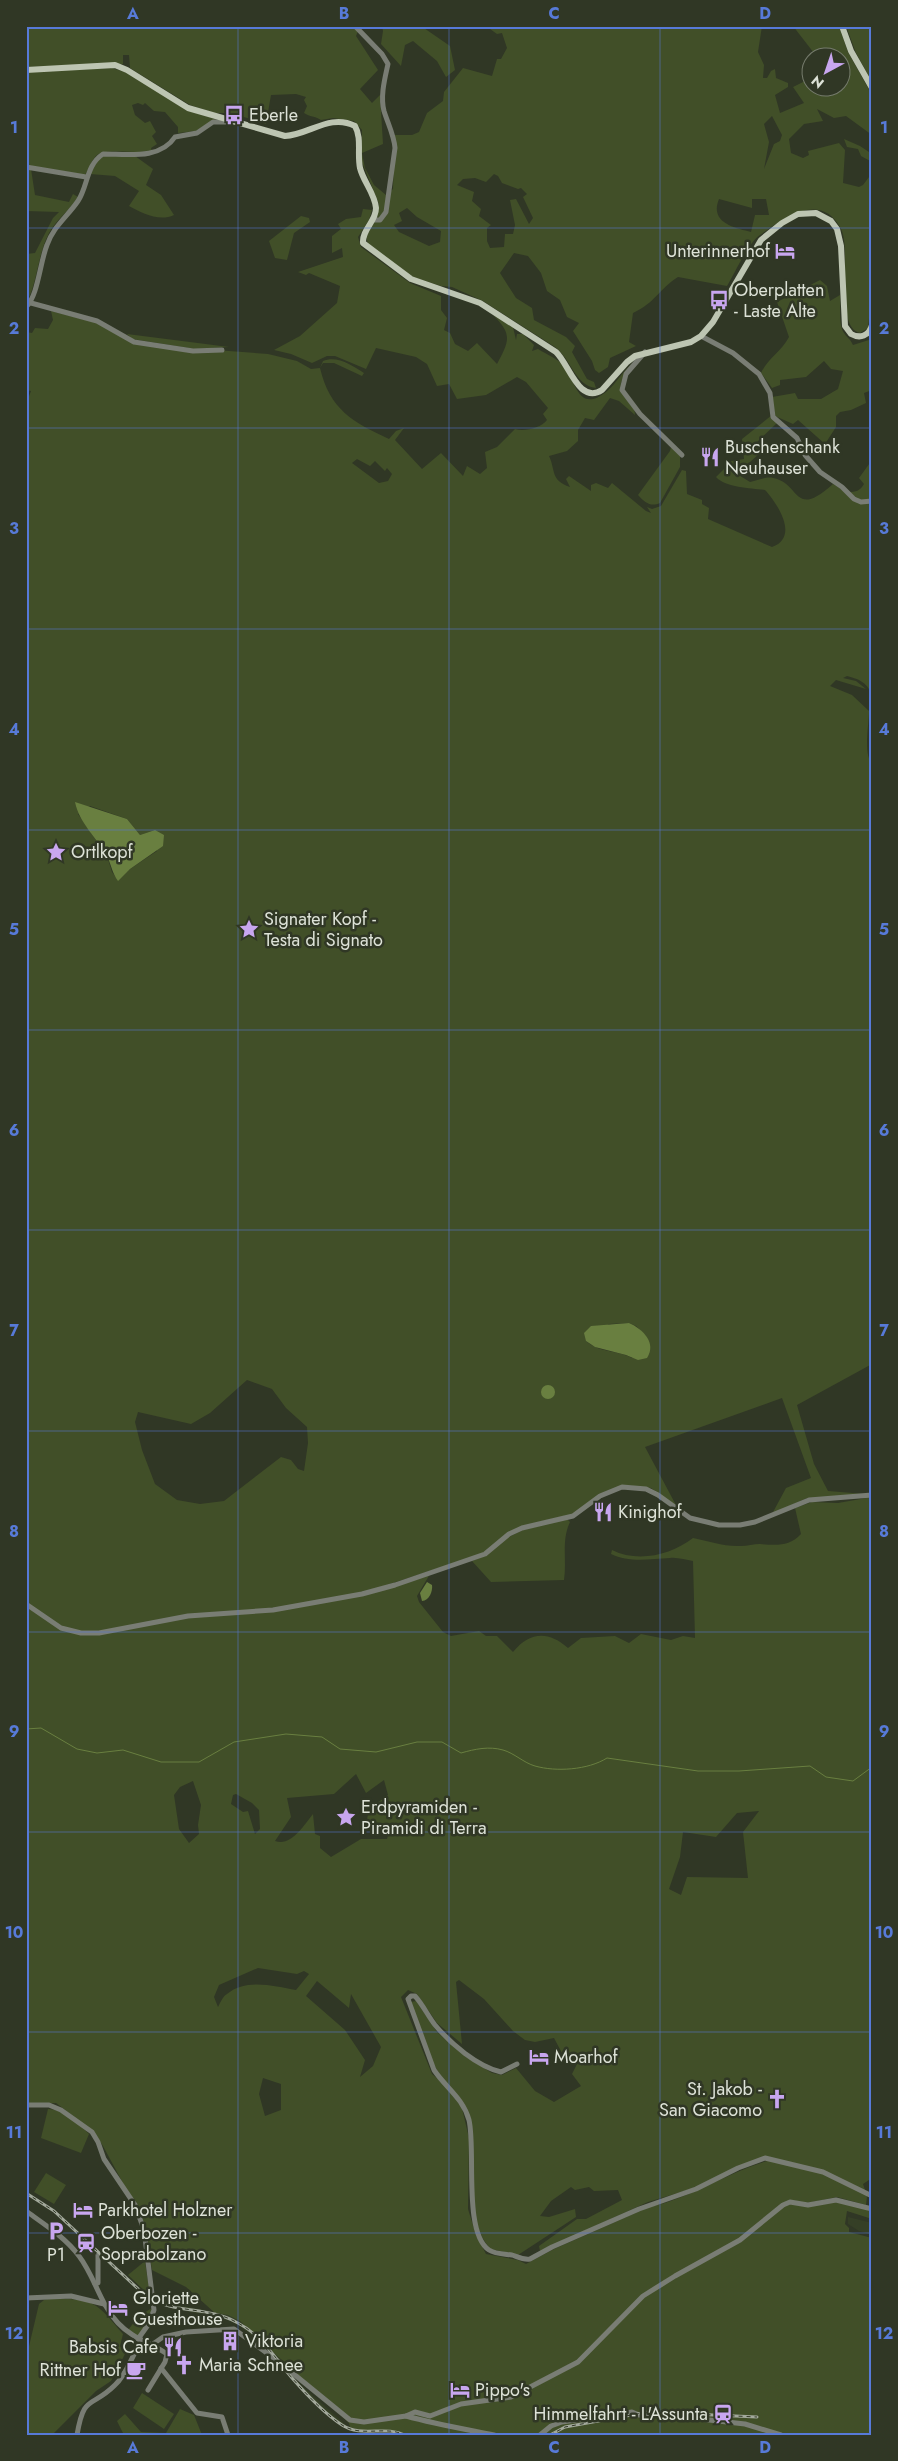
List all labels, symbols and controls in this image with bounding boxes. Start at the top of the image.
text: A [126,2,139,25]
text: B [339,2,349,25]
text: C [548,2,560,25]
text: D [759,2,771,25]
north arrow [800,48,850,98]
text: N [807,71,828,93]
place label: Eberle [249,102,298,128]
bus stop icon: Eberle [223,104,245,126]
text: 1 [10,116,18,139]
text: 1 [880,116,888,139]
place label: Unterinnerhof [666,238,771,264]
hotel icon: Unterinnerhof [774,240,796,262]
place label: Oberplatten - Laste Alte [734,277,824,324]
bus stop icon: Oberplatten - Laste Alte [708,289,730,311]
text: 2 [9,317,19,340]
text: 2 [879,317,889,340]
place label: Buschenschank Neuhauser [725,434,840,481]
restaurant icon: Buschenschank Neuhauser [699,446,721,468]
text: 3 [9,517,19,540]
text: 3 [879,517,889,540]
text: 4 [8,718,20,741]
text: 4 [878,718,890,741]
place label: Ortlkopf [71,839,134,865]
place icon: Ortlkopf [45,841,67,863]
place label: Signater Kopf - Testa di Signato [264,906,383,953]
text: 5 [9,918,19,941]
place icon: Signater Kopf - Testa di Signato [238,918,260,940]
text: 5 [879,918,889,941]
text: 6 [9,1119,19,1142]
text: 6 [879,1119,889,1142]
text: 7 [9,1319,19,1342]
text: 7 [879,1319,889,1342]
place label: Kinighof [618,1499,683,1525]
restaurant icon: Kinighof [592,1501,614,1523]
text: 8 [9,1520,19,1543]
text: 8 [879,1520,889,1543]
text: 9 [9,1720,19,1743]
text: 9 [879,1720,889,1743]
place label: Erdpyramiden - Piramidi di Terra [361,1794,487,1841]
place icon: Erdpyramiden - Piramidi di Terra [335,1806,357,1828]
text: 10 [5,1921,23,1944]
text: 10 [875,1921,893,1944]
place label: Moarhof [554,2044,619,2070]
hotel icon: Moarhof [528,2046,550,2068]
place label: St. Jakob - San Giacomo [659,2076,762,2123]
church icon: St. Jakob - San Giacomo [766,2088,788,2110]
text: 11 [6,2121,22,2144]
text: 11 [876,2121,892,2144]
place label: Parkhotel Holzner [98,2197,233,2223]
hotel icon: Parkhotel Holzner [72,2199,94,2221]
parking icon: P1 [45,2220,67,2242]
place label: Oberbozen - Soprabolzano [101,2220,206,2267]
station icon: Oberbozen - Soprabolzano [75,2232,97,2254]
place label: P1 [47,2242,65,2268]
place label: Gloriette Guesthouse [133,2285,223,2332]
hotel icon: Gloriette Guesthouse [107,2297,129,2319]
text: 12 [5,2322,23,2345]
text: 12 [875,2322,893,2345]
place label: Viktoria [245,2328,303,2354]
building icon: Viktoria [219,2330,241,2352]
place label: Babsis Cafe [69,2334,158,2360]
restaurant icon: Babsis Cafe [162,2336,184,2358]
place label: Maria Schnee [199,2352,303,2378]
church icon: Maria Schnee [173,2354,195,2376]
place label: Rittner Hof [39,2357,122,2383]
cafe icon: Rittner Hof [125,2359,147,2381]
place label: Pippo's [475,2377,530,2403]
hotel icon: Pippo's [449,2379,471,2401]
place label: Himmelfahrt - L'Assunta [533,2401,708,2427]
station icon: Himmelfahrt - L'Assunta [712,2403,734,2425]
text: A [126,2436,139,2459]
text: B [339,2436,349,2459]
text: C [548,2436,560,2459]
text: D [759,2436,771,2459]

